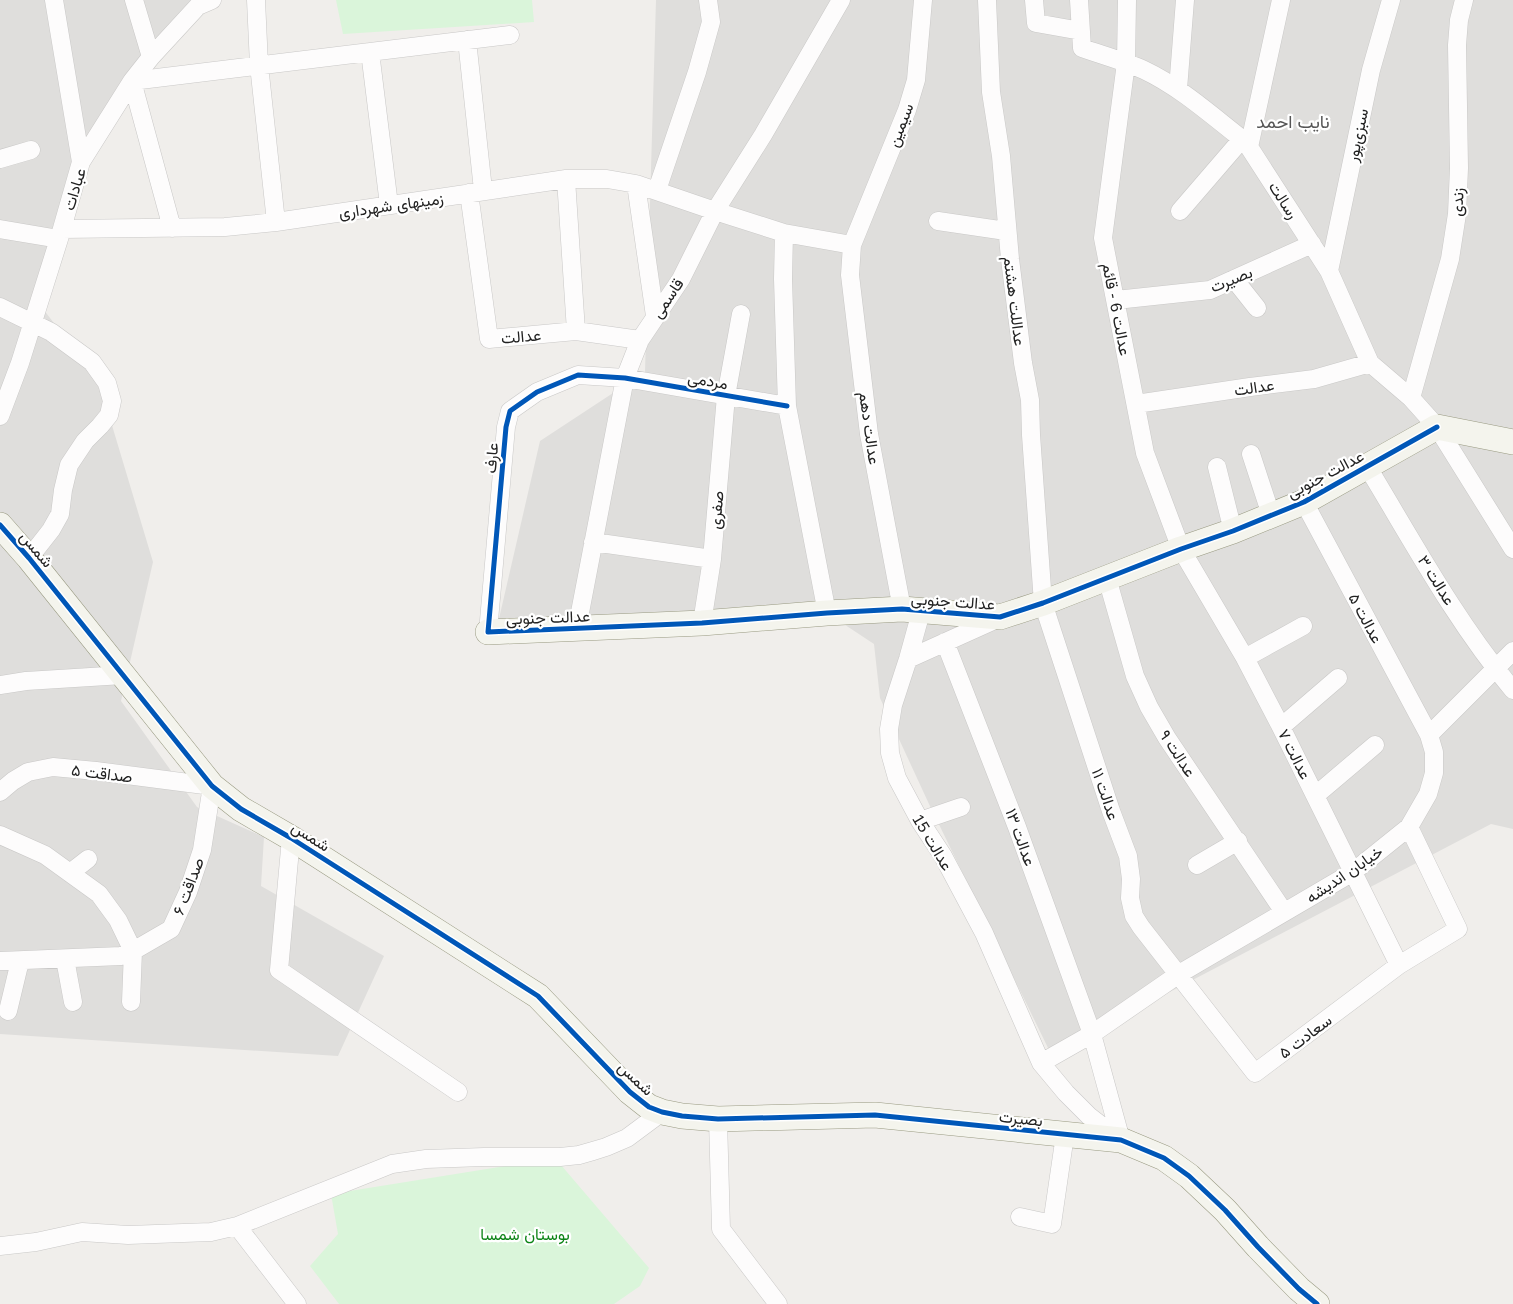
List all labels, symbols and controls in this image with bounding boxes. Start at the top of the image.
street label: سیمین [884,101,918,150]
street label: سبزی‌پور [1343,107,1374,165]
district label: نایب احمد [1256,112,1330,132]
street label: عبادات [60,166,90,213]
street label: رسالت [1264,179,1302,223]
street label: زندی [1448,187,1469,217]
street label: زمینهای شهرداری [338,190,445,223]
street label: عداللت هشتم [999,255,1028,347]
street label: عدالت 6 - قائم [1097,261,1134,357]
street label: بصیرت [1208,263,1255,297]
street label: قاسمی [648,275,688,322]
street label: عدالت [500,326,542,347]
street label: مردمی [686,369,729,394]
street label: عدالت [1233,376,1275,399]
street label: عدالت دهم [854,391,883,466]
street label: عارف [482,442,503,474]
street label: عدالت جنوبی [1284,447,1367,503]
street label: صفری [706,490,729,530]
street label: شمس [15,528,56,572]
street label: عدالت ۳ [1415,552,1458,608]
street label: عدالت جنوبی [910,590,996,615]
street label: عدالت ۵ [1345,590,1386,646]
street label: عدالت جنوبی [506,608,591,629]
street label: عدالت ۷ [1275,726,1314,782]
street label: عدالت ۹ [1156,727,1199,780]
street label: صداقت ۵ [70,761,134,786]
street label: عدالت ۱۱ [1089,766,1122,822]
street label: عدالت ۱۳ [1002,806,1039,868]
street label: عدالت 15 [909,811,956,873]
street label: شمس [288,818,333,856]
street label: خیابان اندیشه [1303,842,1386,907]
street label: صداقت ۶ [170,855,207,917]
street label: سعادت ۵ [1276,1011,1335,1062]
street label: شمس [613,1058,657,1100]
street label: بصیرت [998,1108,1044,1131]
park label: بوستان شمسا [480,1226,570,1245]

